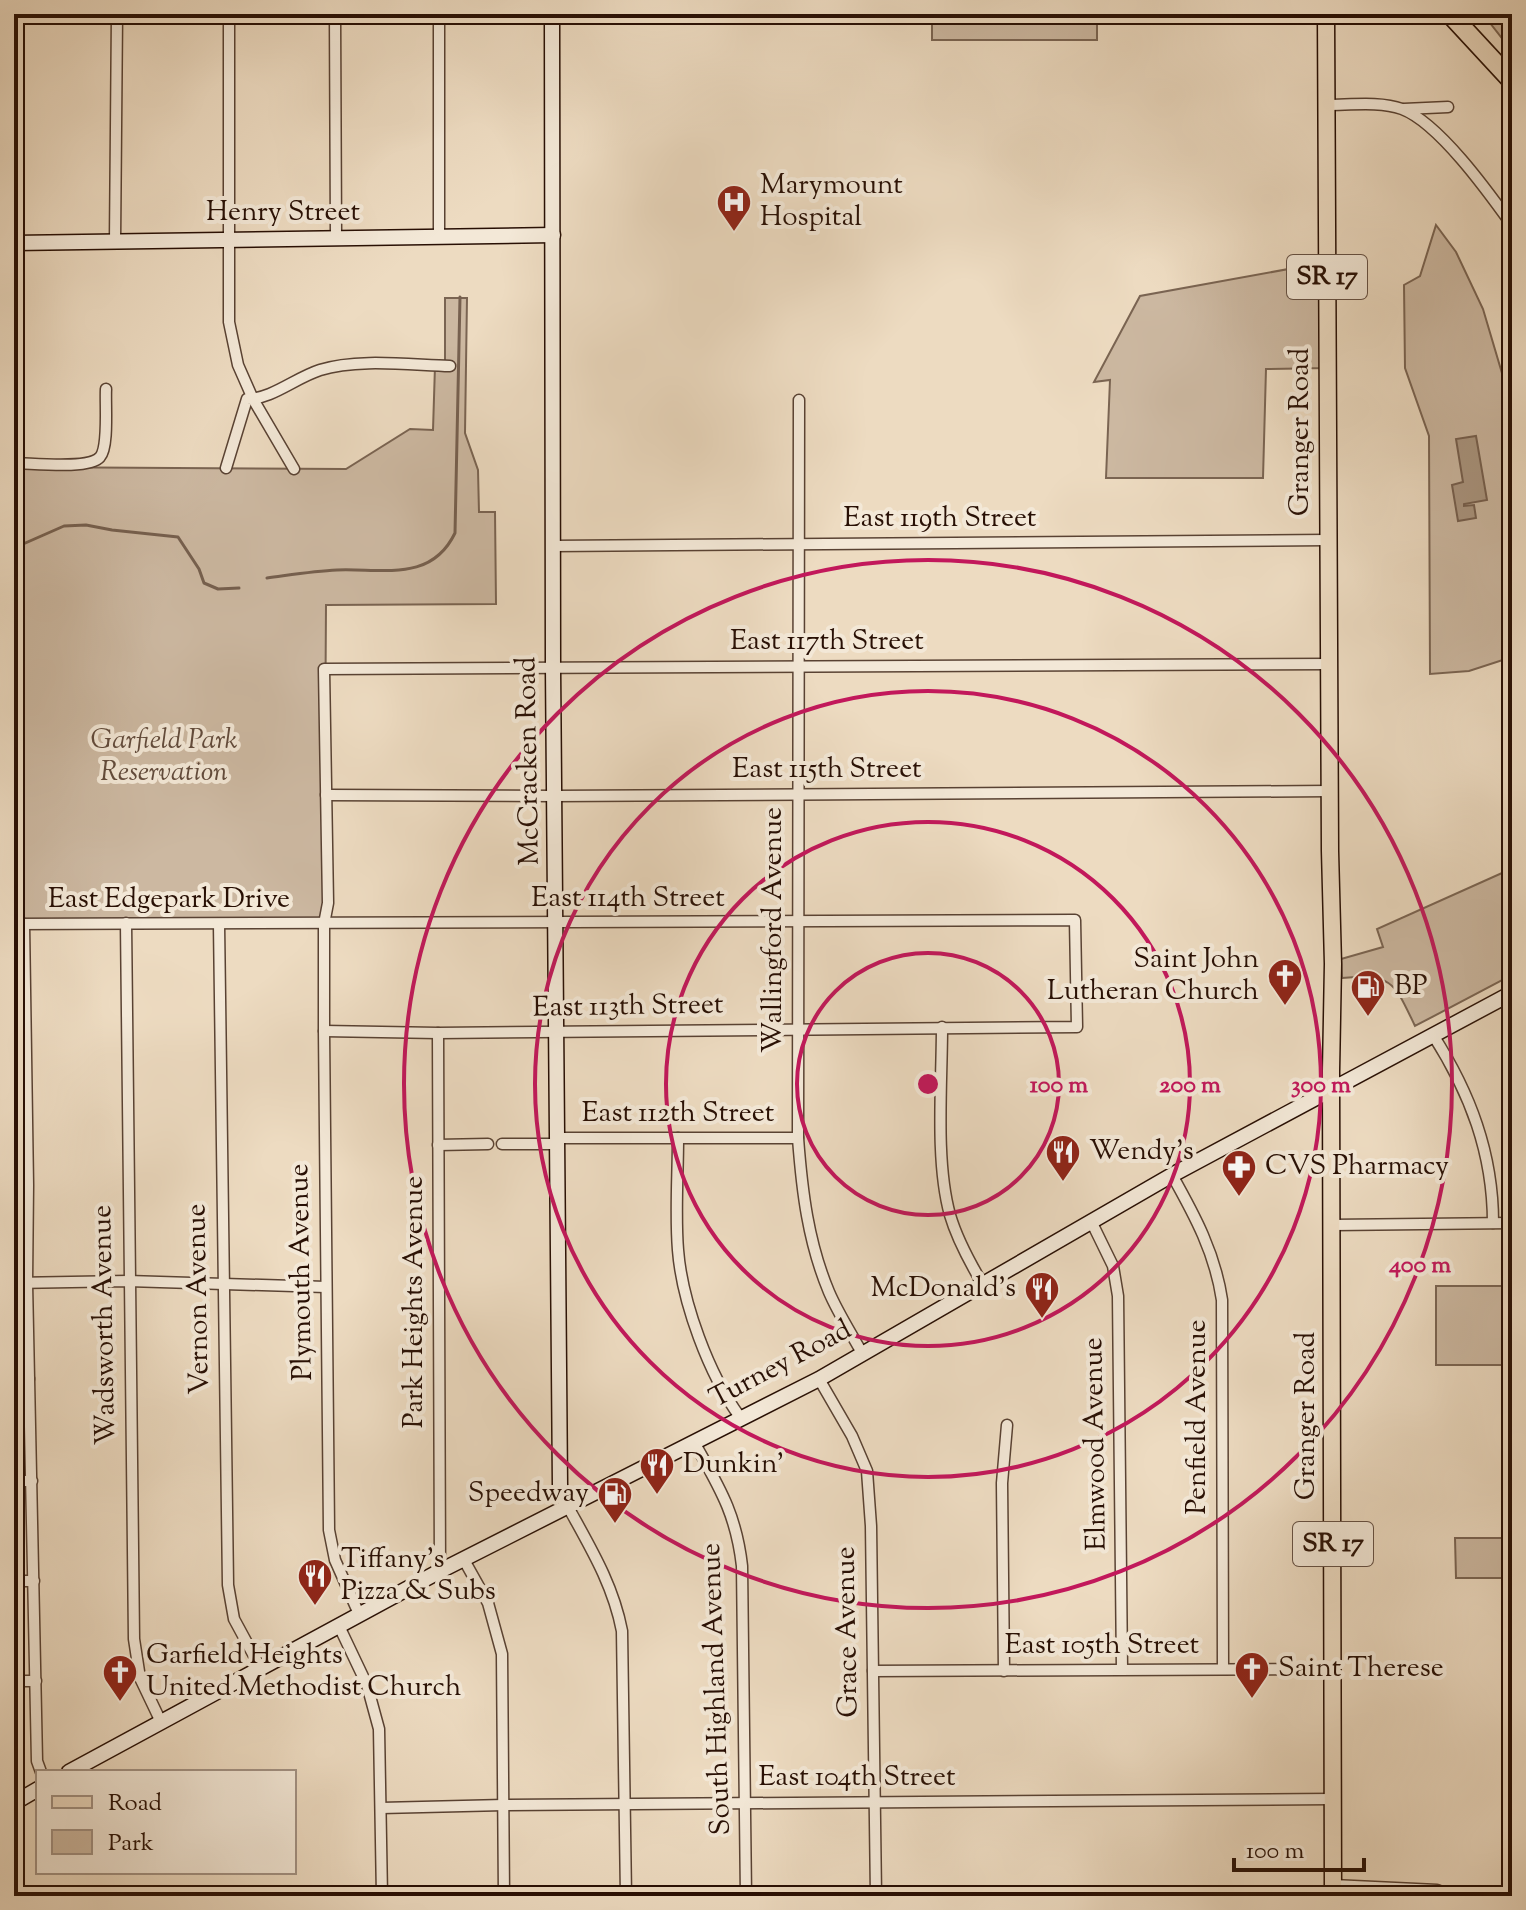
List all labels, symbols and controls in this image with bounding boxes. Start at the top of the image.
place label: Marymount Hospital [760,166,903,238]
hospital icon: Marymount Hospital [715,183,753,233]
street label: Henry Street [206,193,361,233]
road number: SR 17 [1287,255,1367,299]
street label: Granger Road [1281,348,1321,516]
street label: East 119th Street [844,499,1037,539]
street label: East 117th Street [730,622,924,662]
street label: McCracken Road [507,656,551,866]
park label: Garfield Park Reservation [90,721,238,793]
street label: East 115th Street [732,750,922,790]
street label: Wallingford Avenue [754,807,794,1053]
street label: East 114th Street [531,879,725,919]
street label: East Edgepark Drive [48,880,290,920]
place label: Saint John Lutheran Church [1047,940,1259,1012]
church icon: Saint John Lutheran Church [1266,957,1304,1007]
place label: BP [1394,967,1427,1007]
fuel station icon: BP [1349,968,1387,1018]
street label: East 113th Street [532,985,724,1029]
text: 100 m [1030,1069,1088,1103]
text: 200 m [1159,1069,1221,1103]
text: 300 m [1291,1069,1351,1103]
centre of rings [914,1070,942,1098]
street label: East 112th Street [582,1094,775,1134]
place label: Wendy's [1089,1132,1194,1172]
restaurant icon: Wendy's [1044,1133,1082,1183]
place label: CVS Pharmacy [1265,1147,1449,1187]
pharmacy icon: CVS Pharmacy [1220,1148,1258,1198]
street label: Plymouth Avenue [280,1163,324,1381]
street label: Park Heights Avenue [395,1176,435,1428]
street label: Vernon Avenue [177,1203,221,1395]
street label: Wadsworth Avenue [83,1205,127,1445]
text: 400 m [1388,1249,1451,1283]
place label: McDonald's [870,1269,1016,1309]
restaurant icon: McDonald's [1023,1270,1061,1320]
street label: Turney Road [703,1311,859,1419]
street label: Penfield Avenue [1178,1319,1218,1515]
street label: Granger Road [1287,1332,1327,1500]
street label: Elmwood Avenue [1074,1337,1118,1551]
place label: Dunkin' [683,1445,784,1485]
restaurant icon: Dunkin' [638,1446,676,1496]
place label: Speedway [468,1474,589,1514]
fuel station icon: Speedway [596,1475,634,1525]
road number: SR 17 [1293,1522,1373,1566]
place label: Tiffany’s Pizza & Subs [341,1540,496,1612]
street label: South Highland Avenue [692,1542,742,1836]
street label: Grace Avenue [827,1546,869,1718]
restaurant icon: Tiffany’s Pizza & Subs [296,1557,334,1607]
street label: East 105th Street [1005,1626,1200,1666]
place label: Garfield Heights United Methodist Church [146,1636,462,1708]
place label: Saint Therese [1278,1649,1444,1689]
church icon: Saint Therese [1233,1650,1271,1700]
church icon: Garfield Heights United Methodist Church [101,1653,139,1703]
street label: East 104th Street [758,1758,956,1798]
legend [36,1770,296,1874]
text: Road [108,1787,162,1821]
scale bar [1234,1822,1364,1872]
text: Park [108,1827,154,1861]
text: 100 m [1246,1835,1304,1869]

